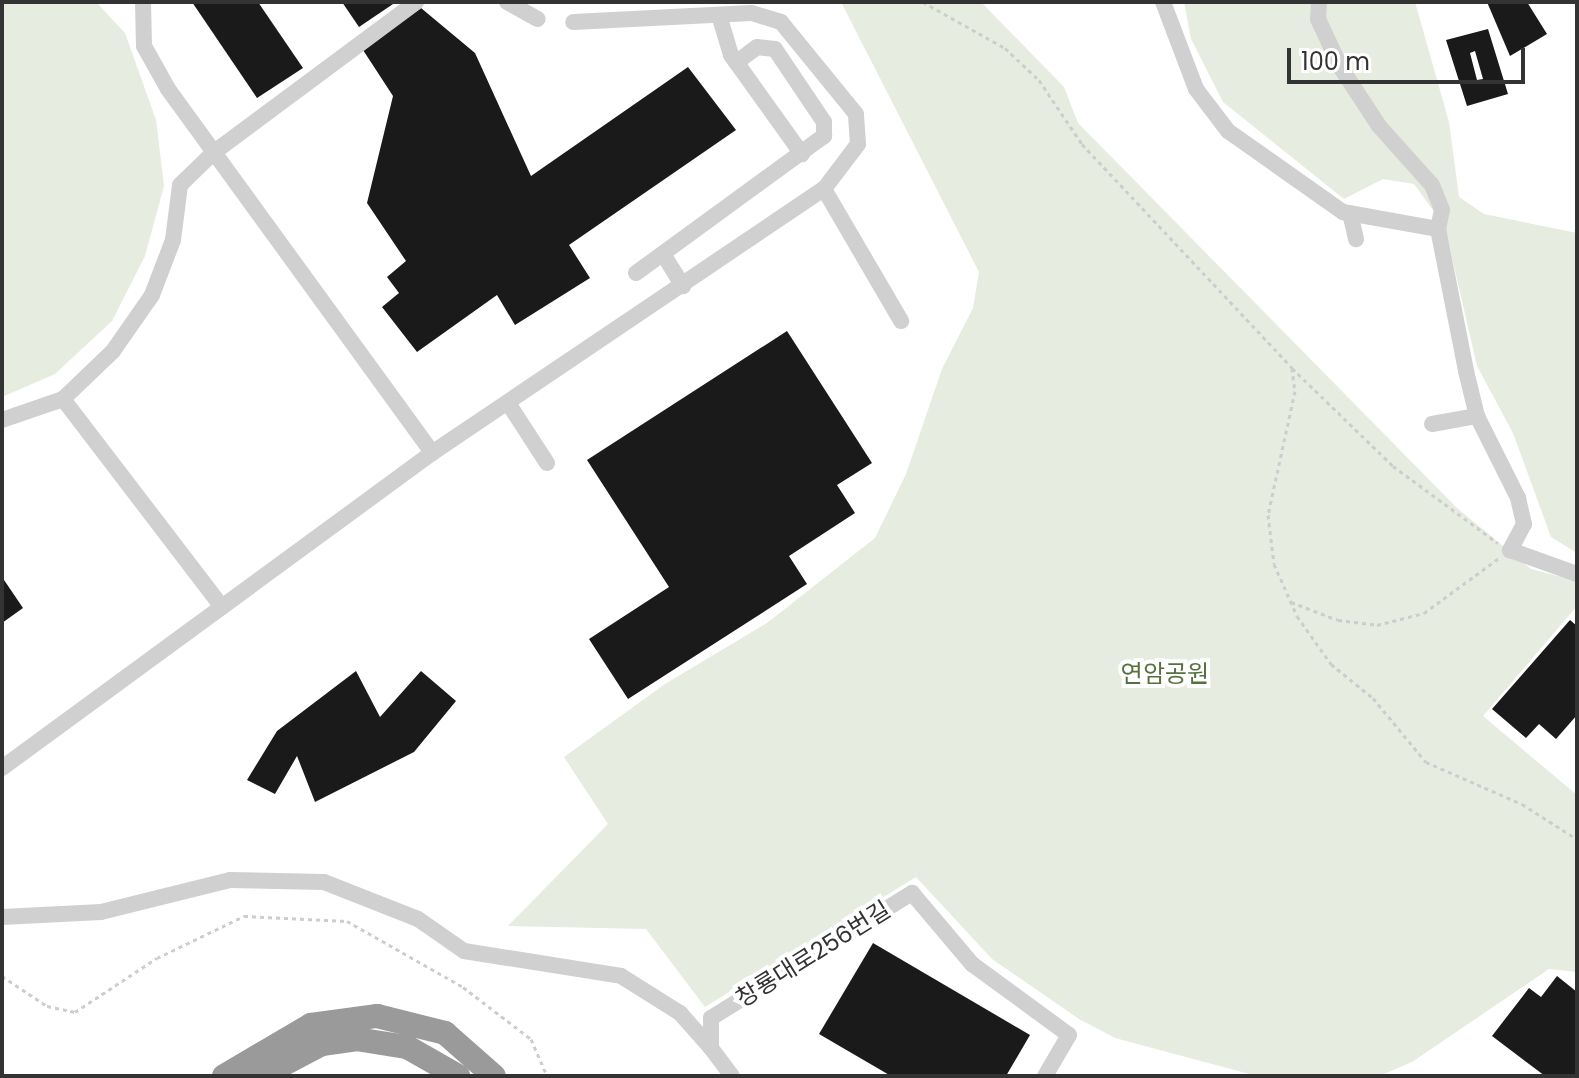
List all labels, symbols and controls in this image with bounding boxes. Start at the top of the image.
scale bar [1291,32,1529,82]
text: 100 m [1301,45,1370,78]
park label: 연암공원 [1121,660,1209,688]
street label: 창룡대로256번길 [730,895,896,1013]

